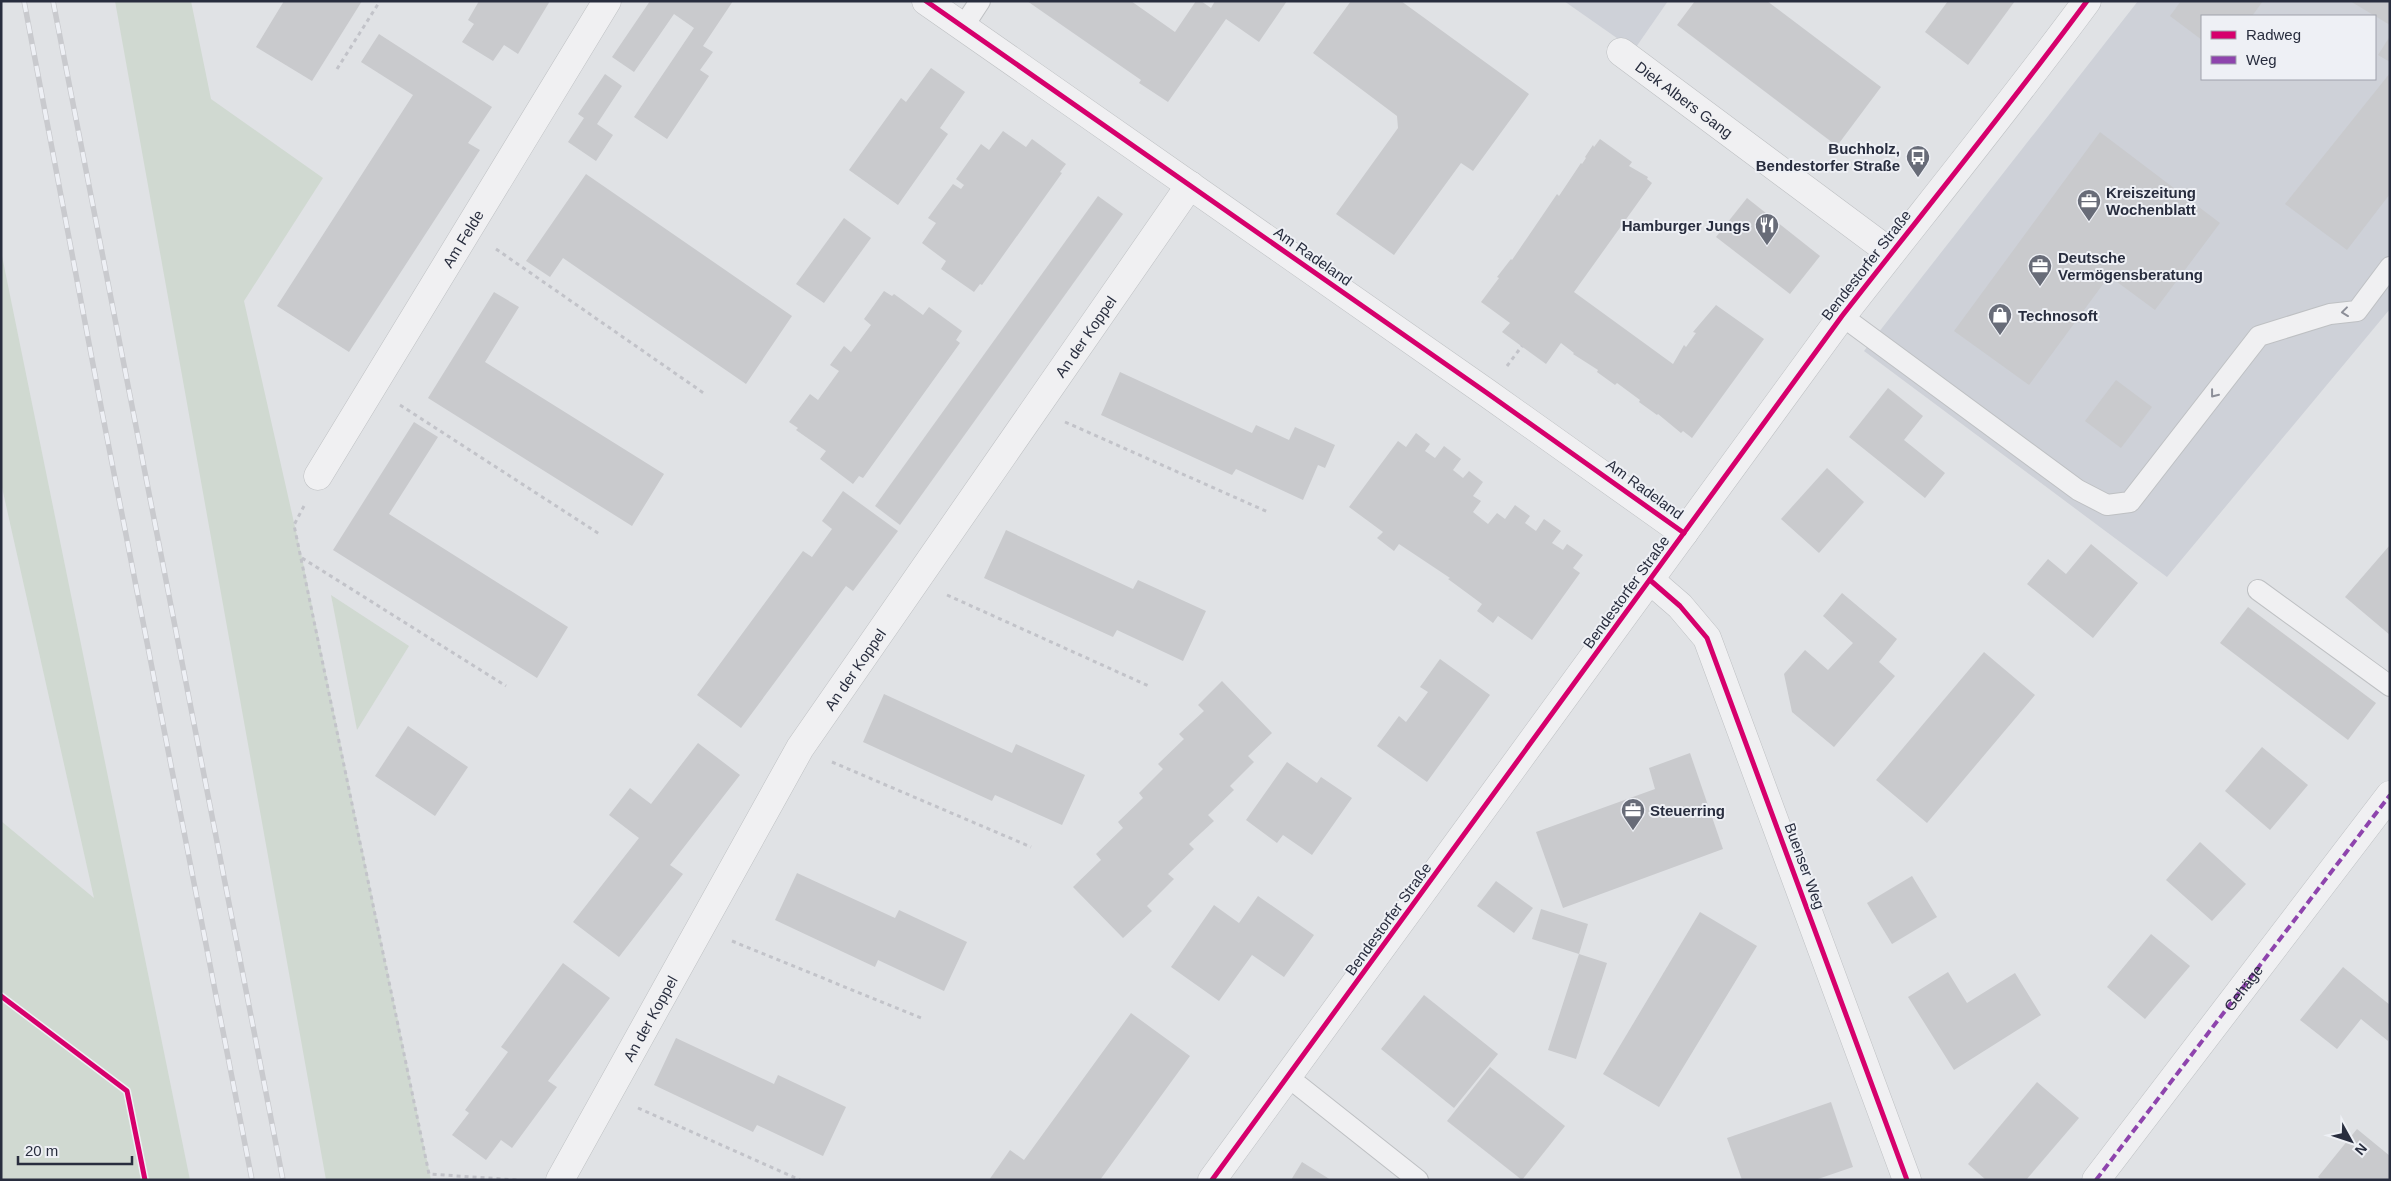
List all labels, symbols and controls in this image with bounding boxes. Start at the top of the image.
legend [2201,15,2376,80]
text: Radweg [2246,26,2301,43]
text: Weg [2246,51,2277,68]
street label: Diek Albers Gang [1632,57,1736,141]
place label: Buchholz, Bendestorfer Straße [1756,140,1900,174]
bus stop icon: Buchholz, Bendestorfer Straße [1905,144,1931,178]
place label: Kreiszeitung Wochenblatt [2106,184,2196,218]
office icon: Kreiszeitung Wochenblatt [2076,188,2102,222]
street label: Am Felde [439,207,486,270]
street label: Bendestorfer Straße [1818,207,1914,323]
restaurant icon: Hamburger Jungs [1754,212,1780,246]
place label: Hamburger Jungs [1622,217,1750,234]
street label: Am Radeland [1271,223,1355,289]
place label: Deutsche Vermögensberatung [2058,249,2203,283]
office icon: Deutsche Vermögensberatung [2027,253,2053,287]
street label: An der Koppel [1051,292,1119,380]
shop icon: Technosoft [1987,302,2013,336]
one-way arrow [2341,306,2349,317]
place label: Technosoft [2018,307,2098,324]
one-way arrow [2211,388,2220,397]
street label: Am Radeland [1603,455,1687,523]
street label: Bendestorfer Straße [1579,532,1673,652]
street label: An der Koppel [820,625,889,713]
office icon: Steuerring [1620,797,1646,831]
place label: Steuerring [1650,802,1725,819]
street label: Buenser Weg [1782,821,1828,911]
street label: Bendestorfer Straße [1341,859,1435,979]
street label: Gehäge [2220,961,2266,1014]
street label: An der Koppel [619,973,680,1064]
north arrow [2326,1116,2376,1166]
scale bar [18,1134,131,1166]
text: N [2352,1140,2370,1158]
text: 20 m [25,1142,58,1159]

